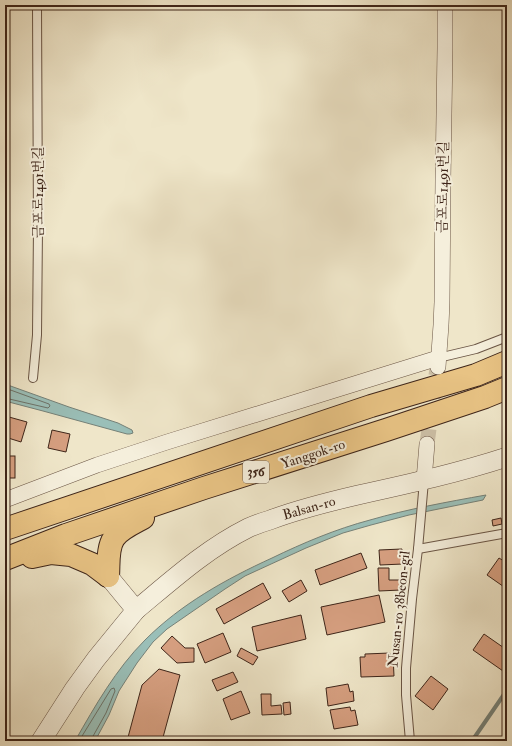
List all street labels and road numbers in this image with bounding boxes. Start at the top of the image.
street label: 금포로1491번길 [434,141,452,233]
street label: 금포로1491번길 [30,146,47,238]
street label: Yanggok-ro [279,436,347,472]
road number: 356 [243,461,269,483]
street label: Balsan-ro [281,492,338,524]
street label: Nusan-ro 38beon-gil [384,550,414,668]

